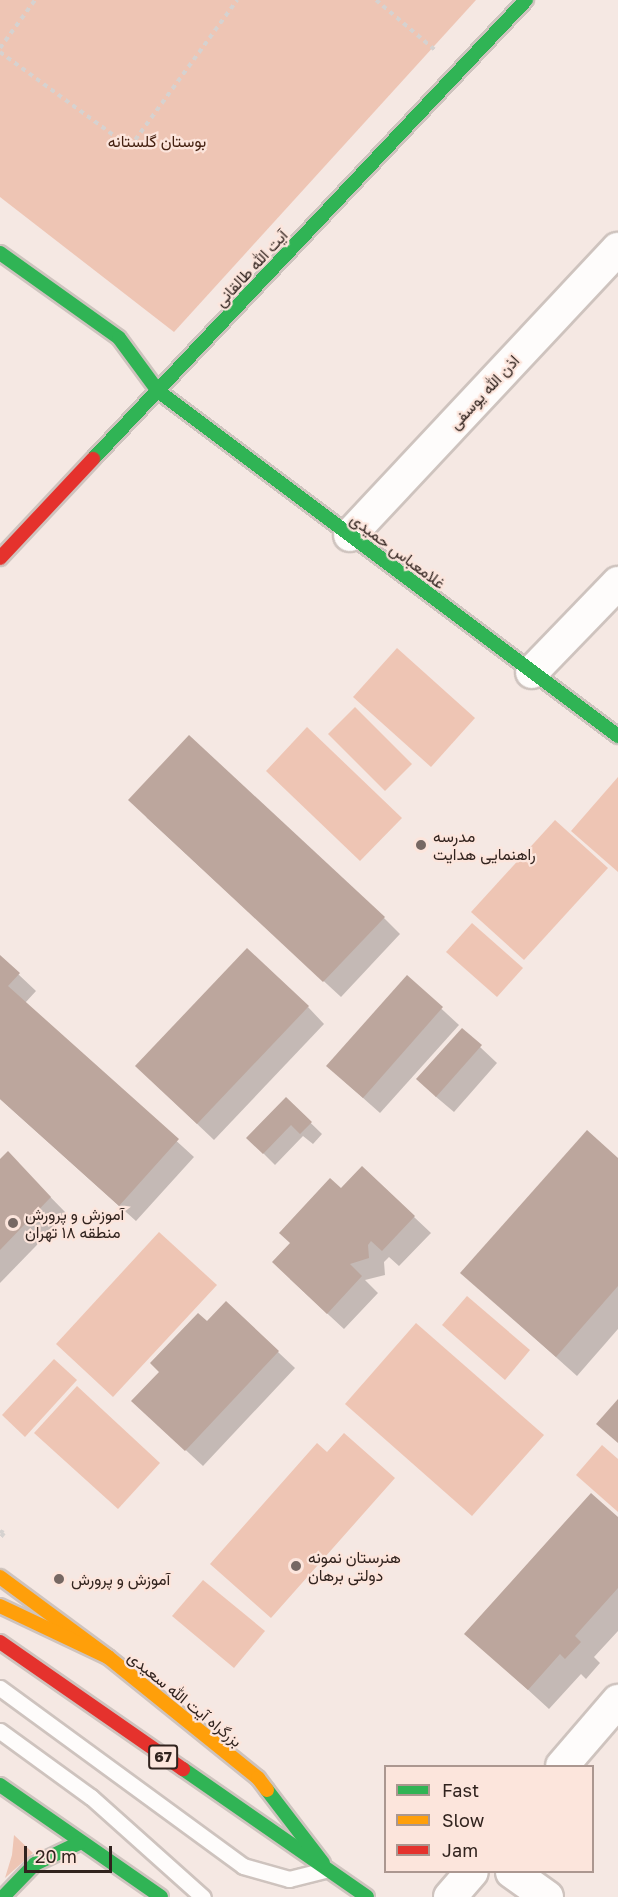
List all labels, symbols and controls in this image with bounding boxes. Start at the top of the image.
park label: بوستان گلستانه [108,131,206,151]
street label: آیت الله طالقانی [211,226,291,310]
street label: اذن الله یوسفی [445,351,523,433]
street label: غلامعباس حمیدی [347,509,449,593]
place label: مدرسه راهنمایی هدایت [433,826,536,864]
marker: مدرسه راهنمایی هدایت [414,838,428,852]
place label: آموزش و پرورش منطقه ۱۸ تهران [25,1204,124,1242]
marker: آموزش و پرورش منطقه ۱۸ تهران [6,1216,20,1230]
place label: هنرستان نمونه دولتی برهان [308,1547,401,1585]
marker: هنرستان نمونه دولتی برهان [289,1559,303,1573]
place label: آموزش و پرورش [71,1569,170,1589]
marker: آموزش و پرورش [52,1572,66,1586]
street label: بزرگراه آیت الله سعیدی [124,1647,246,1751]
road number: 67 [148,1745,178,1769]
legend [384,1765,594,1873]
text: Fast [442,1779,479,1801]
text: Slow [442,1809,484,1831]
scale bar [27,1834,116,1872]
text: Jam [442,1839,478,1861]
text: 20 m [35,1845,77,1867]

